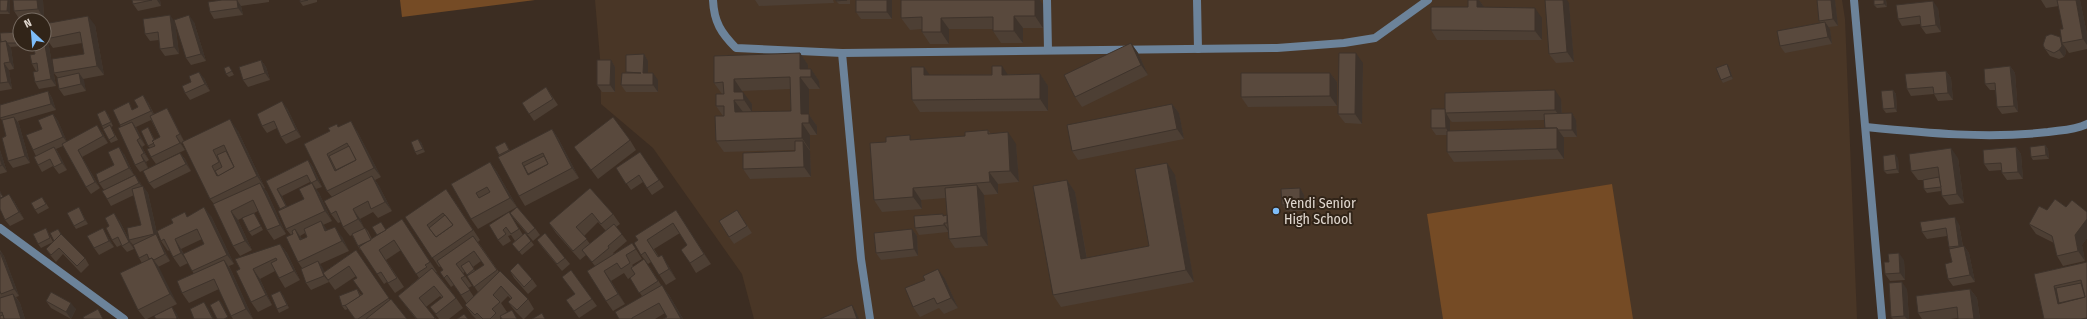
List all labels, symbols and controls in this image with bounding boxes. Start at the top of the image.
north arrow [12,12,52,52]
text: N [22,16,34,31]
place label: Yendi Senior High School [1284,195,1356,228]
marker: Yendi Senior High School [1271,206,1281,216]

